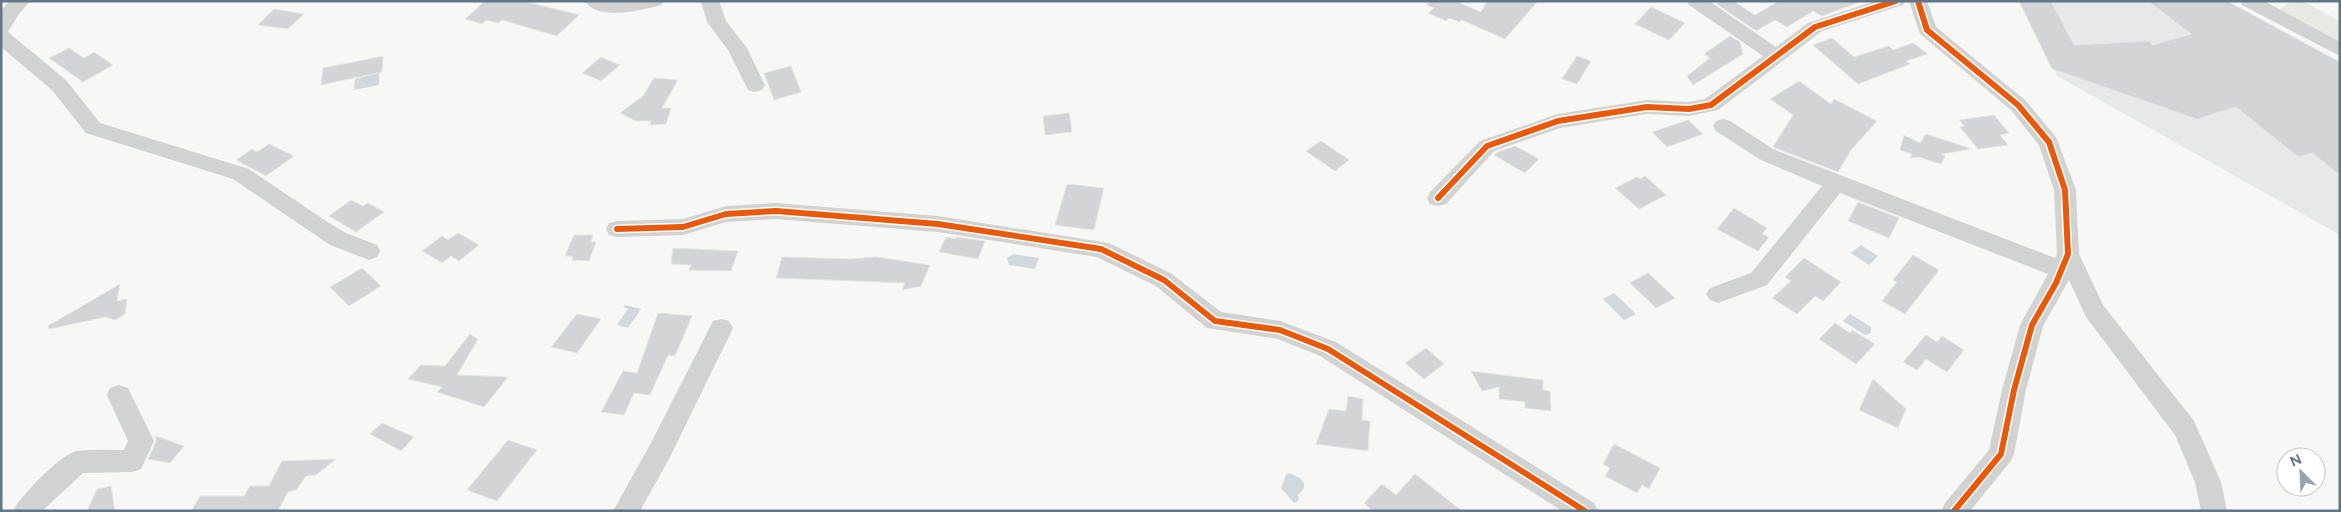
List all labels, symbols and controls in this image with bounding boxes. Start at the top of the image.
north arrow [2276,447,2326,497]
text: N [2288,451,2304,471]

